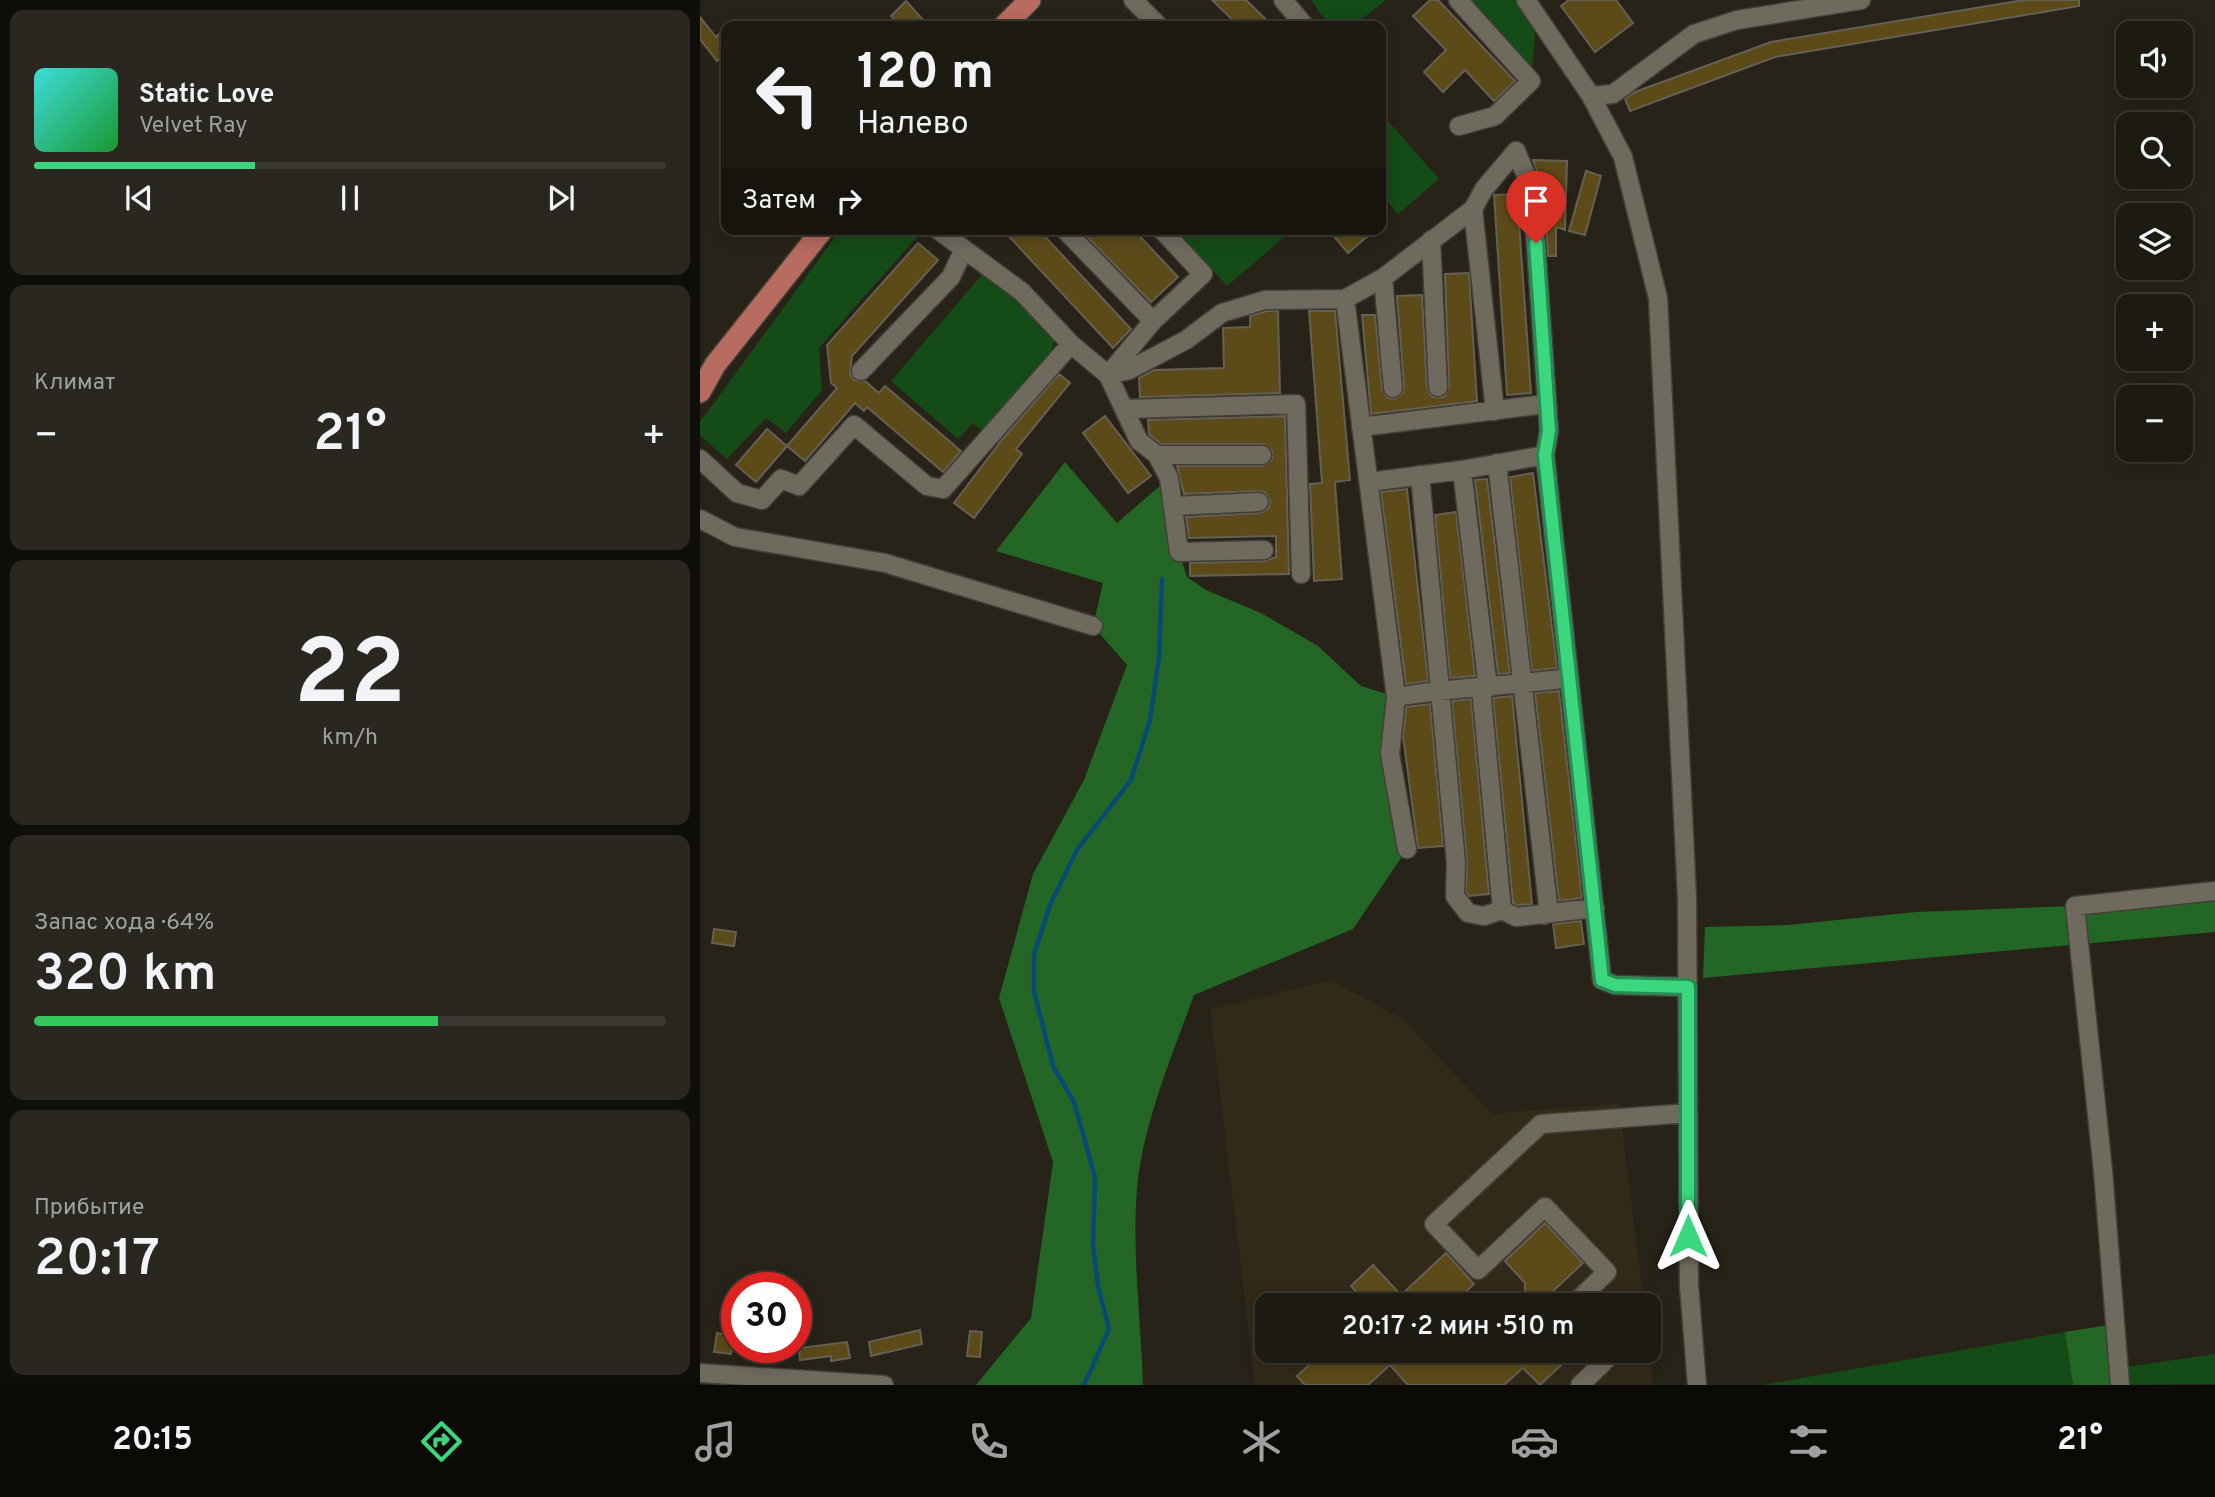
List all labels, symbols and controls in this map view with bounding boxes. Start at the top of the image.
map controls [2116,21,2193,462]
button: sound [2116,21,2193,98]
text: 120 m [857,44,994,106]
icon: left [742,49,833,140]
text: Static Love [139,79,274,112]
text: Налево [857,105,969,145]
text: Velvet Ray [139,112,247,141]
button: search [2116,112,2193,189]
pin [1506,171,1566,243]
icon: previous [120,179,158,217]
icon: pause [331,179,369,217]
icon: next [542,179,580,217]
icon: right [830,182,868,220]
icon: arrive [1517,182,1555,220]
text: Затем [742,185,816,218]
button: layers [2116,203,2193,280]
button: + [2116,294,2193,371]
text: Климат [34,369,115,398]
button: − [2116,385,2193,462]
text: 21° [313,403,387,469]
text: − [34,413,59,462]
text: + [641,413,666,462]
text: 22 [294,621,406,736]
text: km/h [322,724,378,753]
text: Запас хода · 64% [34,909,214,938]
text: 320 km [34,943,216,1009]
text: Прибытие [34,1194,144,1223]
position arrow [1651,1199,1725,1273]
text: 20:17 [34,1228,160,1294]
speed limit sign: 30 [721,1272,812,1363]
text: 20:17 · 2 мин · 510 m [1342,1311,1574,1344]
icon: directions [417,1417,466,1466]
icon: music [691,1417,740,1466]
icon: phone [964,1417,1013,1466]
icon: climate [1237,1417,1286,1466]
icon: car [1510,1417,1559,1466]
icon: filters [1784,1417,1833,1466]
text: 20:15 [112,1421,193,1461]
text: 21° [2057,1421,2103,1461]

